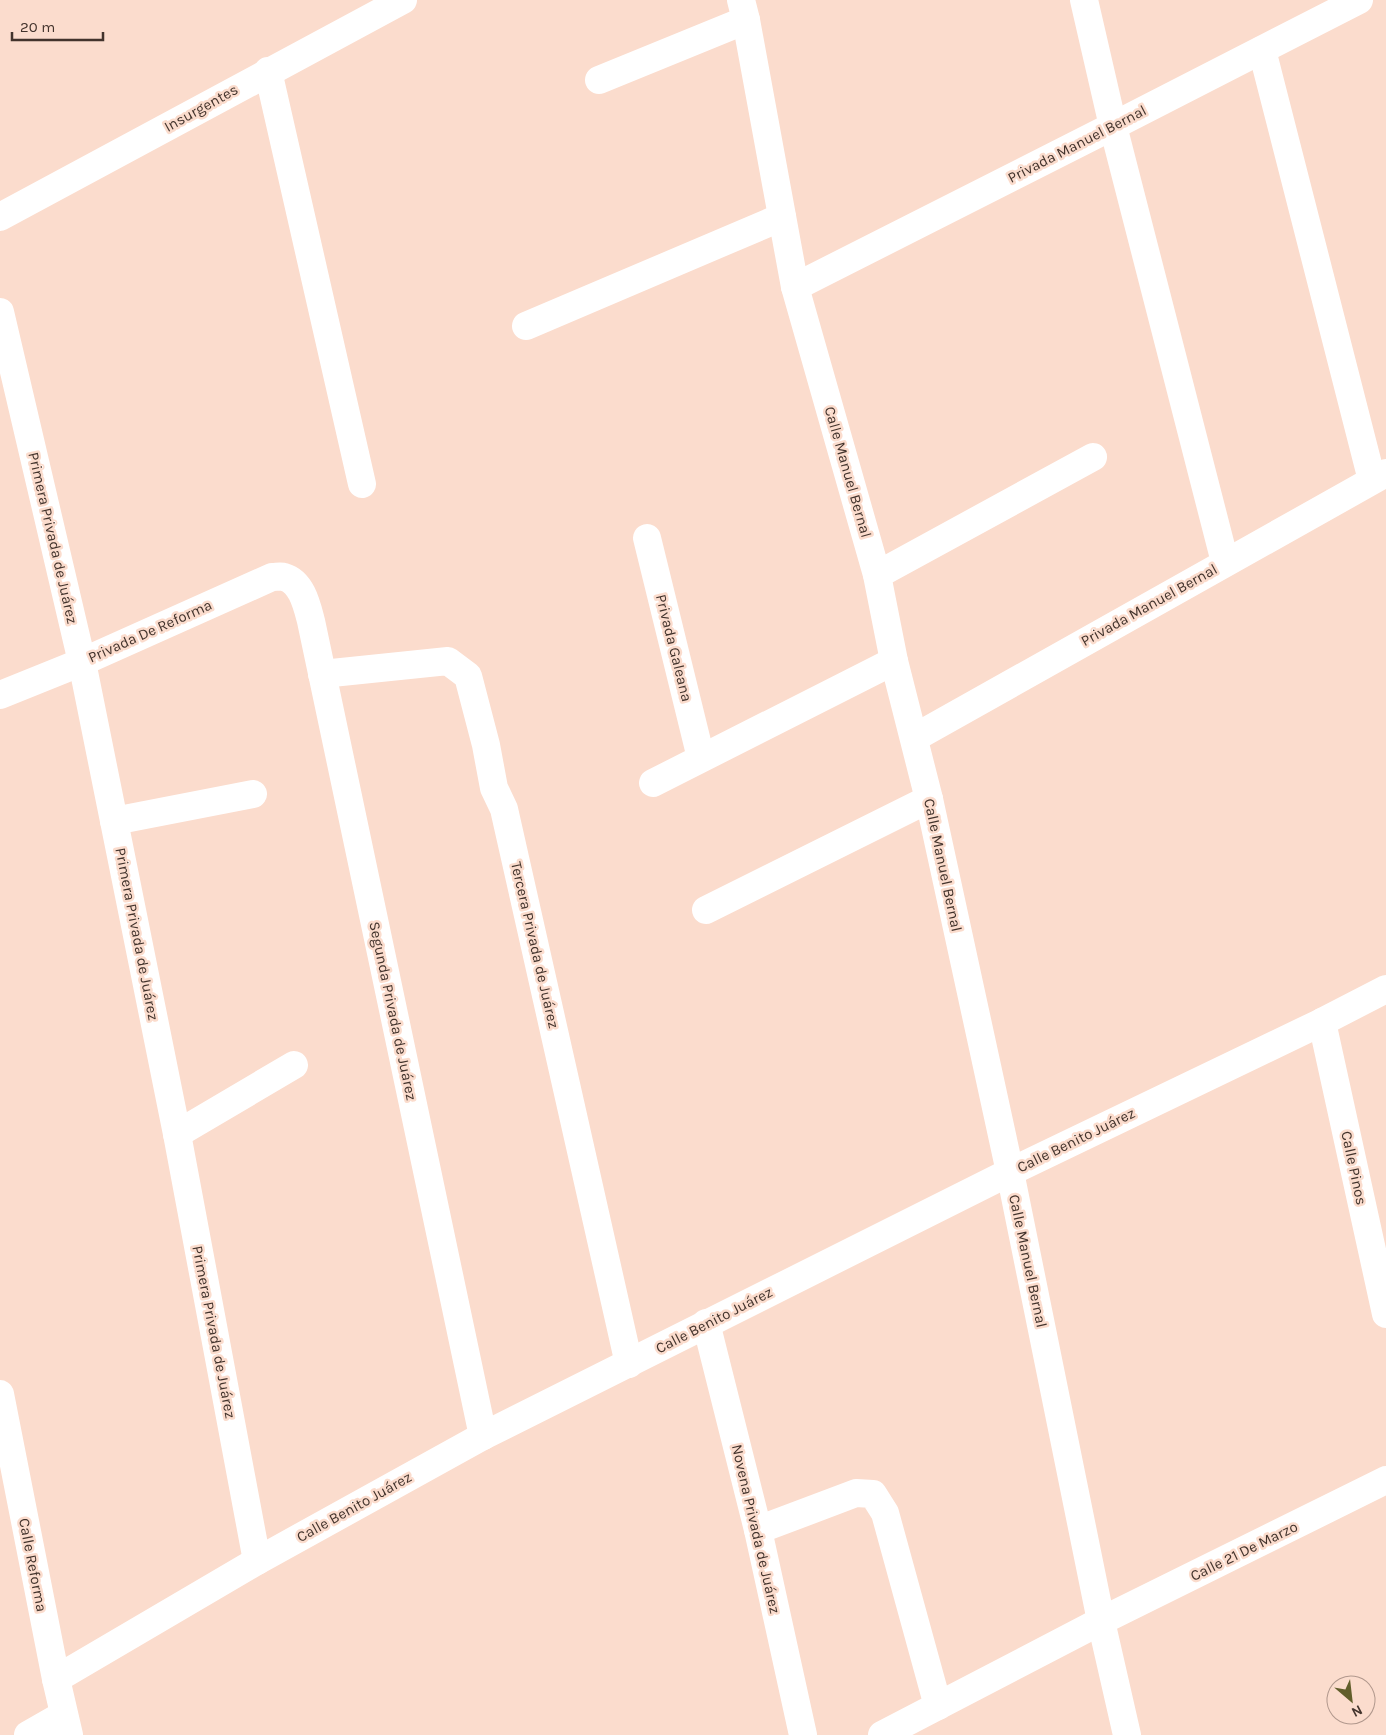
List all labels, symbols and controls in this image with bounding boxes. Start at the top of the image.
scale bar [12,10,104,42]
text: 20 m [20,18,55,36]
street label: Insurgentes [161,80,241,136]
street label: Privada Manuel Bernal [1005,101,1149,187]
street label: Calle Manuel Bernal [821,404,875,540]
street label: Primera Privada de Juárez [24,450,82,626]
street label: Privada Manuel Bernal [1078,560,1220,650]
street label: Privada Galeana [652,592,696,704]
street label: Privada De Reforma [85,596,215,666]
street label: Calle Manuel Bernal [920,797,966,933]
street label: Primera Privada de Juárez [111,846,163,1022]
street label: Tercera Privada de Juárez [507,860,563,1030]
street label: Segunda Privada de Juárez [365,920,421,1102]
street label: Calle Benito Juárez [1014,1104,1138,1176]
street label: Calle Pinos [1337,1129,1371,1207]
street label: Calle Manuel Bernal [1005,1193,1051,1329]
street label: Primera Privada de Juárez [188,1244,240,1420]
street label: Calle Benito Juárez [653,1283,775,1357]
street label: Novena Privada de Juárez [728,1443,784,1615]
street label: Calle Benito Juárez [293,1468,415,1546]
street label: Calle Reforma [15,1517,51,1613]
street label: Calle 21 De Marzo [1187,1517,1301,1585]
north arrow [1326,1675,1376,1725]
text: N [1348,1701,1365,1721]

